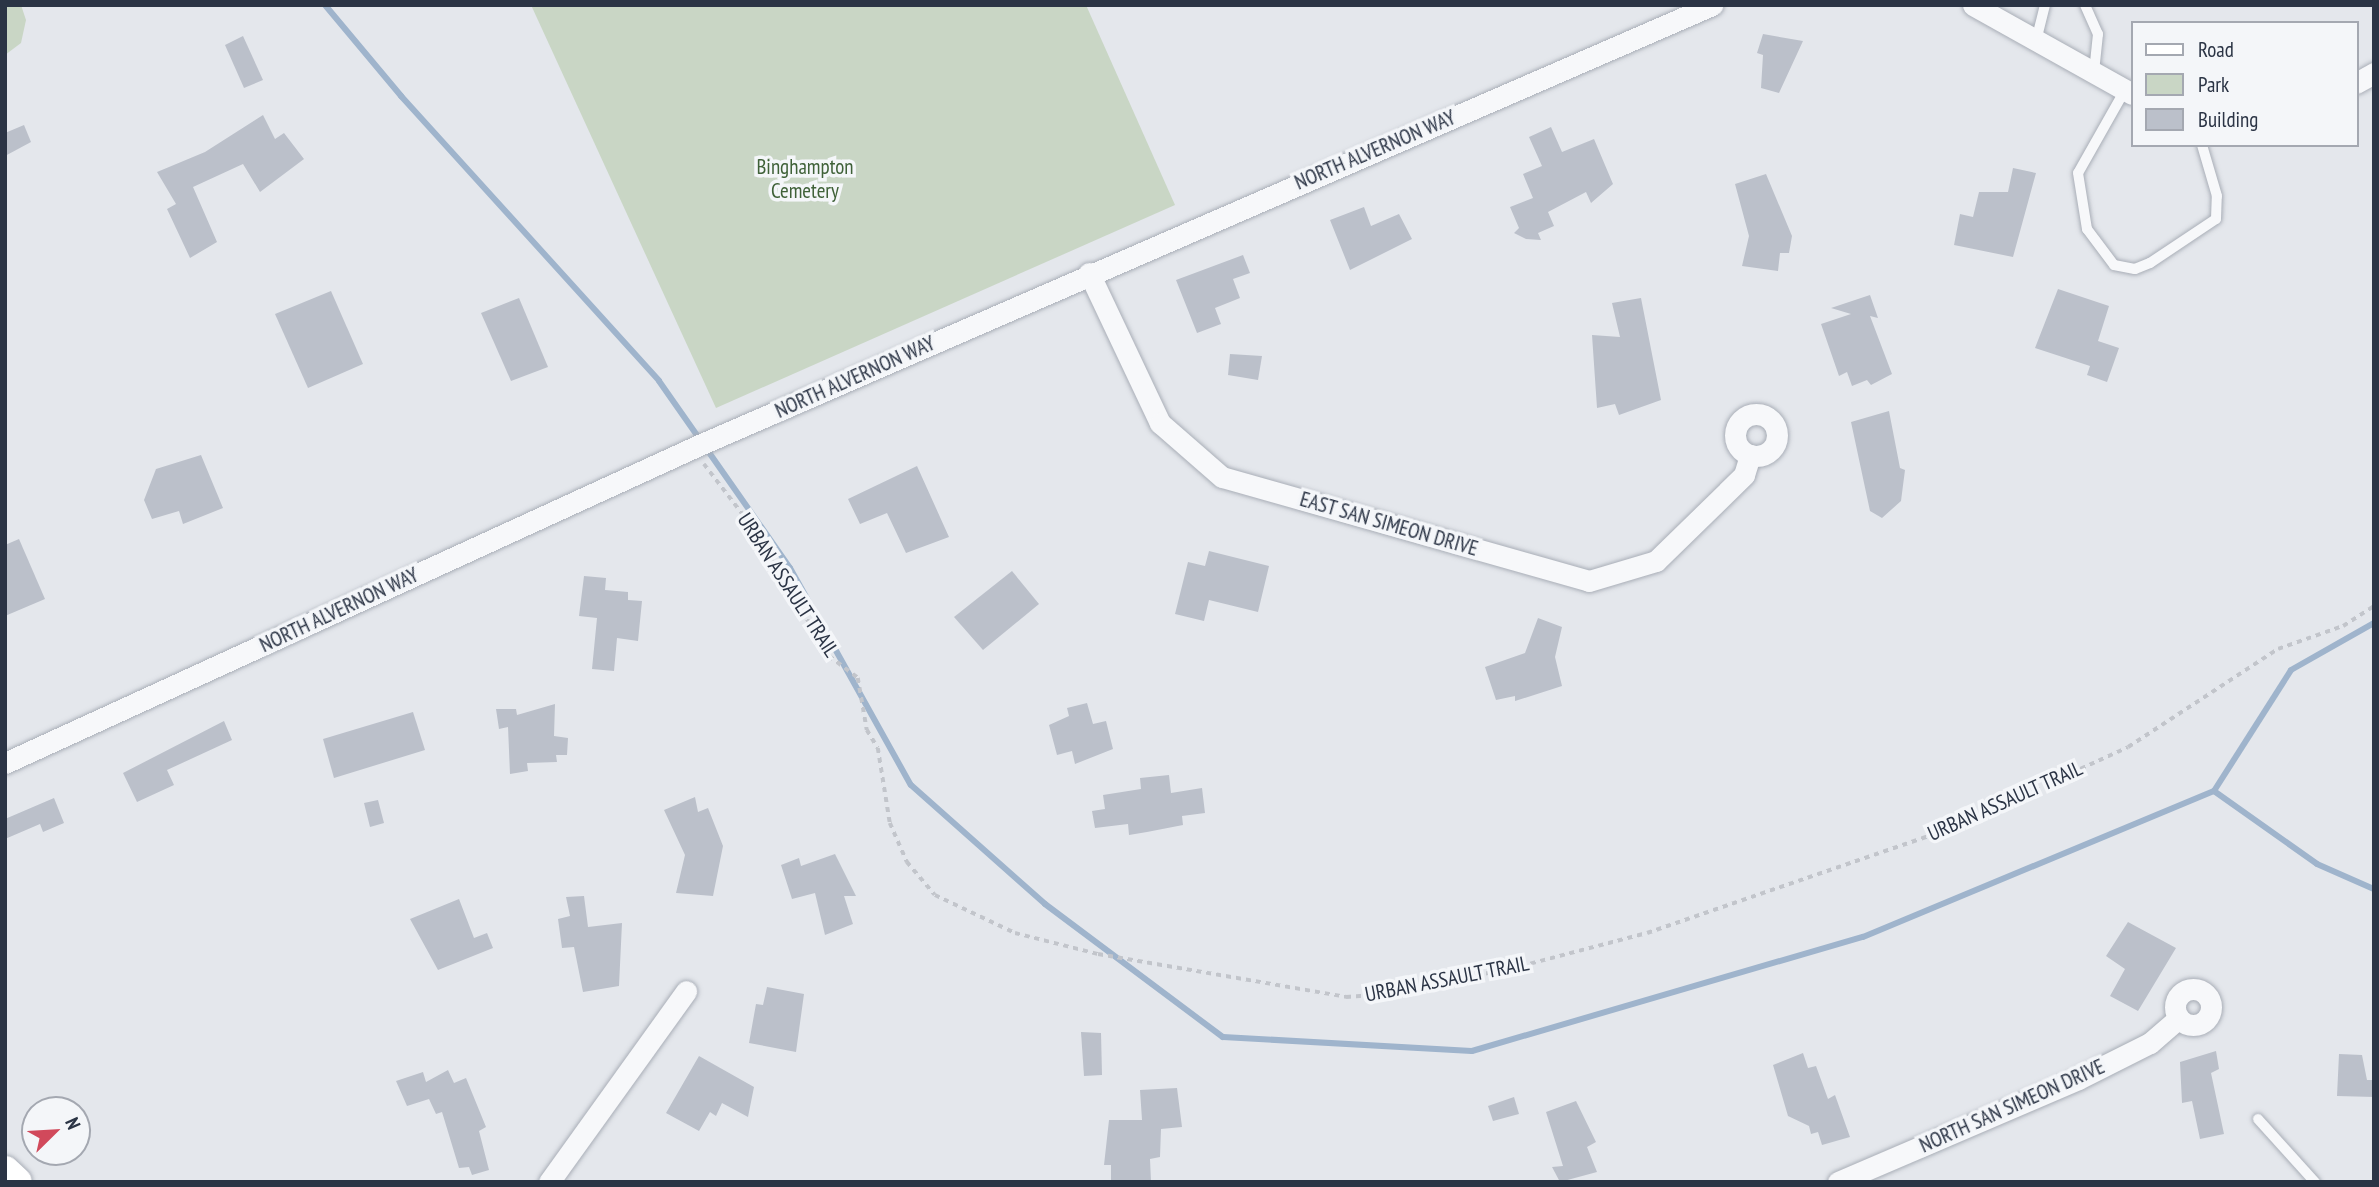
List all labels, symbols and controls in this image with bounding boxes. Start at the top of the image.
legend [2130,21,2358,147]
text: Road [2198,36,2234,63]
text: Park [2198,71,2229,98]
street label: NORTH ALVERNON WAY [1290,105,1460,195]
text: Building [2198,106,2258,133]
park label: Binghampton Cemetery [756,154,854,204]
street label: NORTH ALVERNON WAY [771,330,939,424]
street label: EAST SAN SIMEON DRIVE [1297,486,1481,562]
street label: URBAN ASSAULT TRAIL [732,508,844,662]
street label: NORTH ALVERNON WAY [255,562,423,658]
street label: URBAN ASSAULT TRAIL [1923,755,2087,847]
street label: URBAN ASSAULT TRAIL [1362,951,1532,1007]
street label: NORTH SAN SIMEON DRIVE [1916,1054,2108,1158]
north arrow [21,1096,91,1166]
text: N [60,1114,86,1133]

